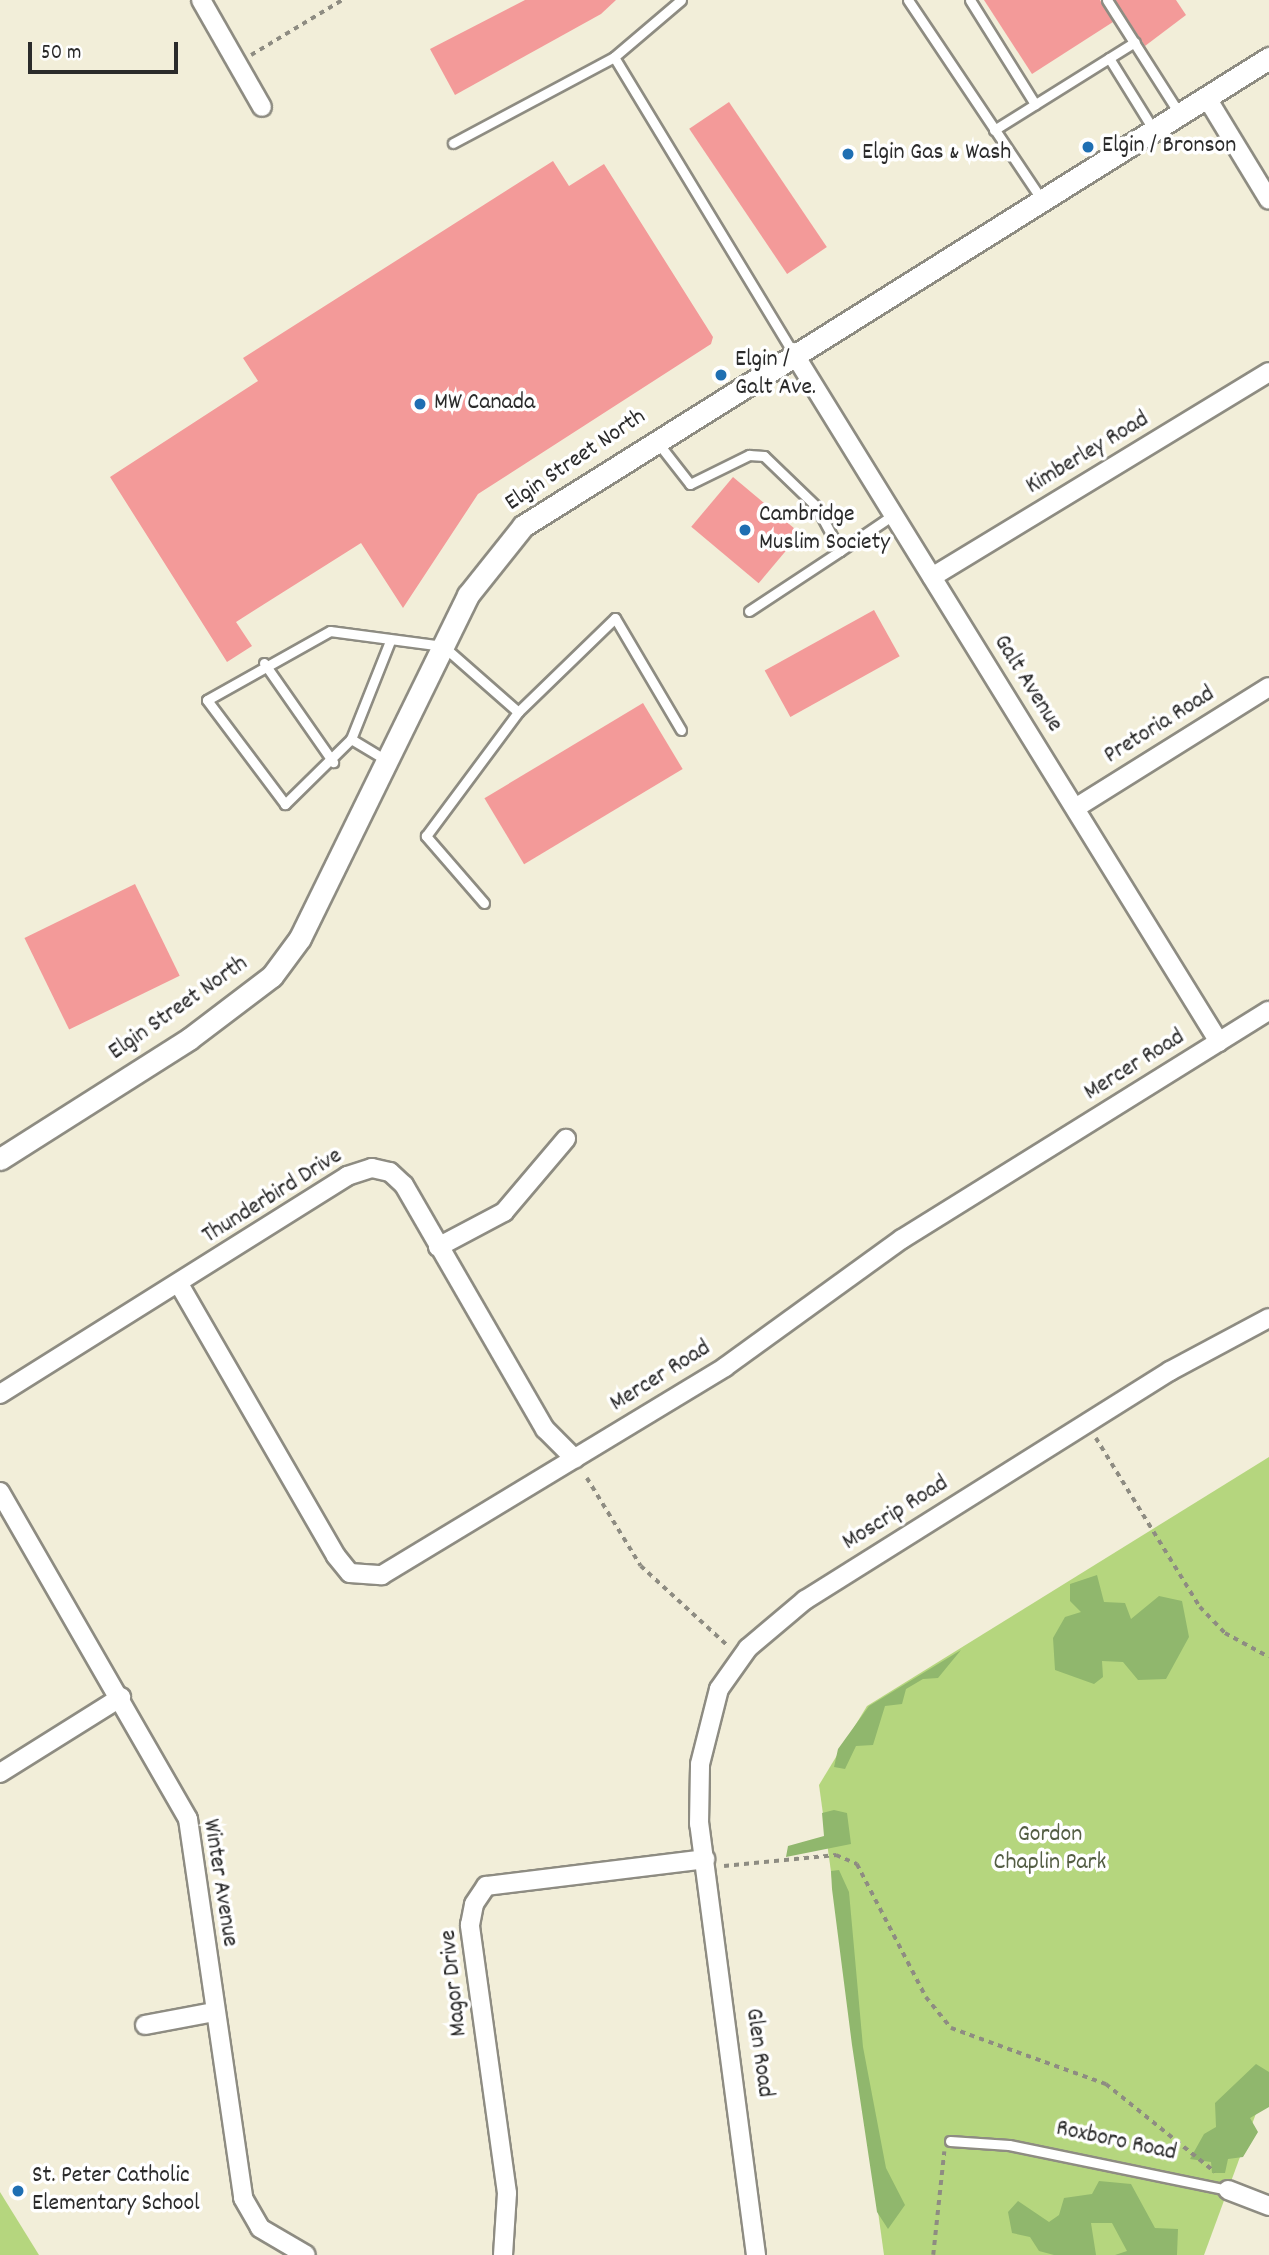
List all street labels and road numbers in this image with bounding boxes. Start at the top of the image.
street label: Elgin Street North [500,403,652,519]
street label: Kimberley Road [1021,406,1155,502]
street label: Galt Avenue [986,630,1068,738]
street label: Pretoria Road [1099,681,1221,771]
street label: Elgin Street North [104,950,254,1068]
street label: Mercer Road [1079,1024,1191,1108]
street label: Thunderbird Drive [198,1143,348,1251]
street label: Mercer Road [605,1335,717,1419]
street label: Moscrip Road [838,1470,954,1558]
street label: Winter Avenue [195,1817,243,1949]
street label: Magor Drive [435,1928,475,2038]
street label: Glen Road [737,2007,779,2099]
street label: Roxboro Road [1053,2115,1179,2169]

